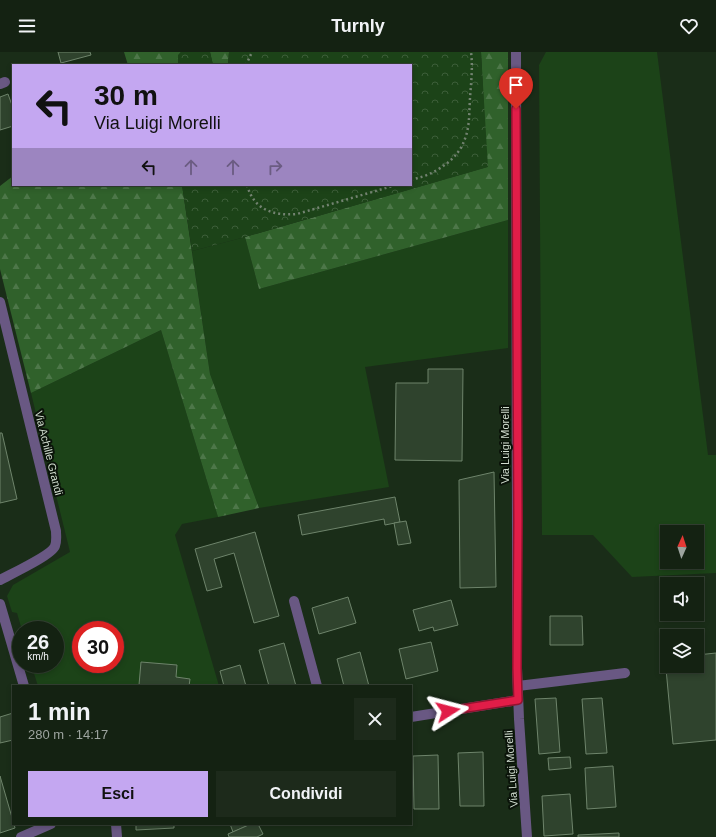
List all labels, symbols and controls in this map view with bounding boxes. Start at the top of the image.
icon: menu [16,15,38,37]
icon: heart [678,15,700,37]
text: Turnly [331,16,385,36]
pin [499,68,533,109]
icon: arrive [505,74,527,96]
icon: left [28,80,80,132]
text: 30 m [94,80,158,111]
text: Via Luigi Morelli [94,113,221,133]
icon: left [138,156,160,178]
icon: ahead [180,156,202,178]
icon: ahead [222,156,244,178]
icon: right [264,156,286,178]
street label: Via Luigi Morelli [499,406,511,484]
street label: Via Achille Grandi [33,410,65,496]
north arrow [660,525,704,569]
map controls [660,525,704,673]
button: sound [660,577,704,621]
speed limit sign: 30 [72,621,124,673]
button: layers [660,629,704,673]
text: 26 [27,631,49,653]
text: km/h [27,651,49,662]
position arrow [427,690,469,732]
text: 1 min [28,698,91,725]
button: close [354,698,396,740]
text: 280 m · 14:17 [28,727,108,742]
street label: Via Luigi Morelli [502,730,520,808]
button: Esci [28,771,208,817]
button: Condividi [216,771,396,817]

